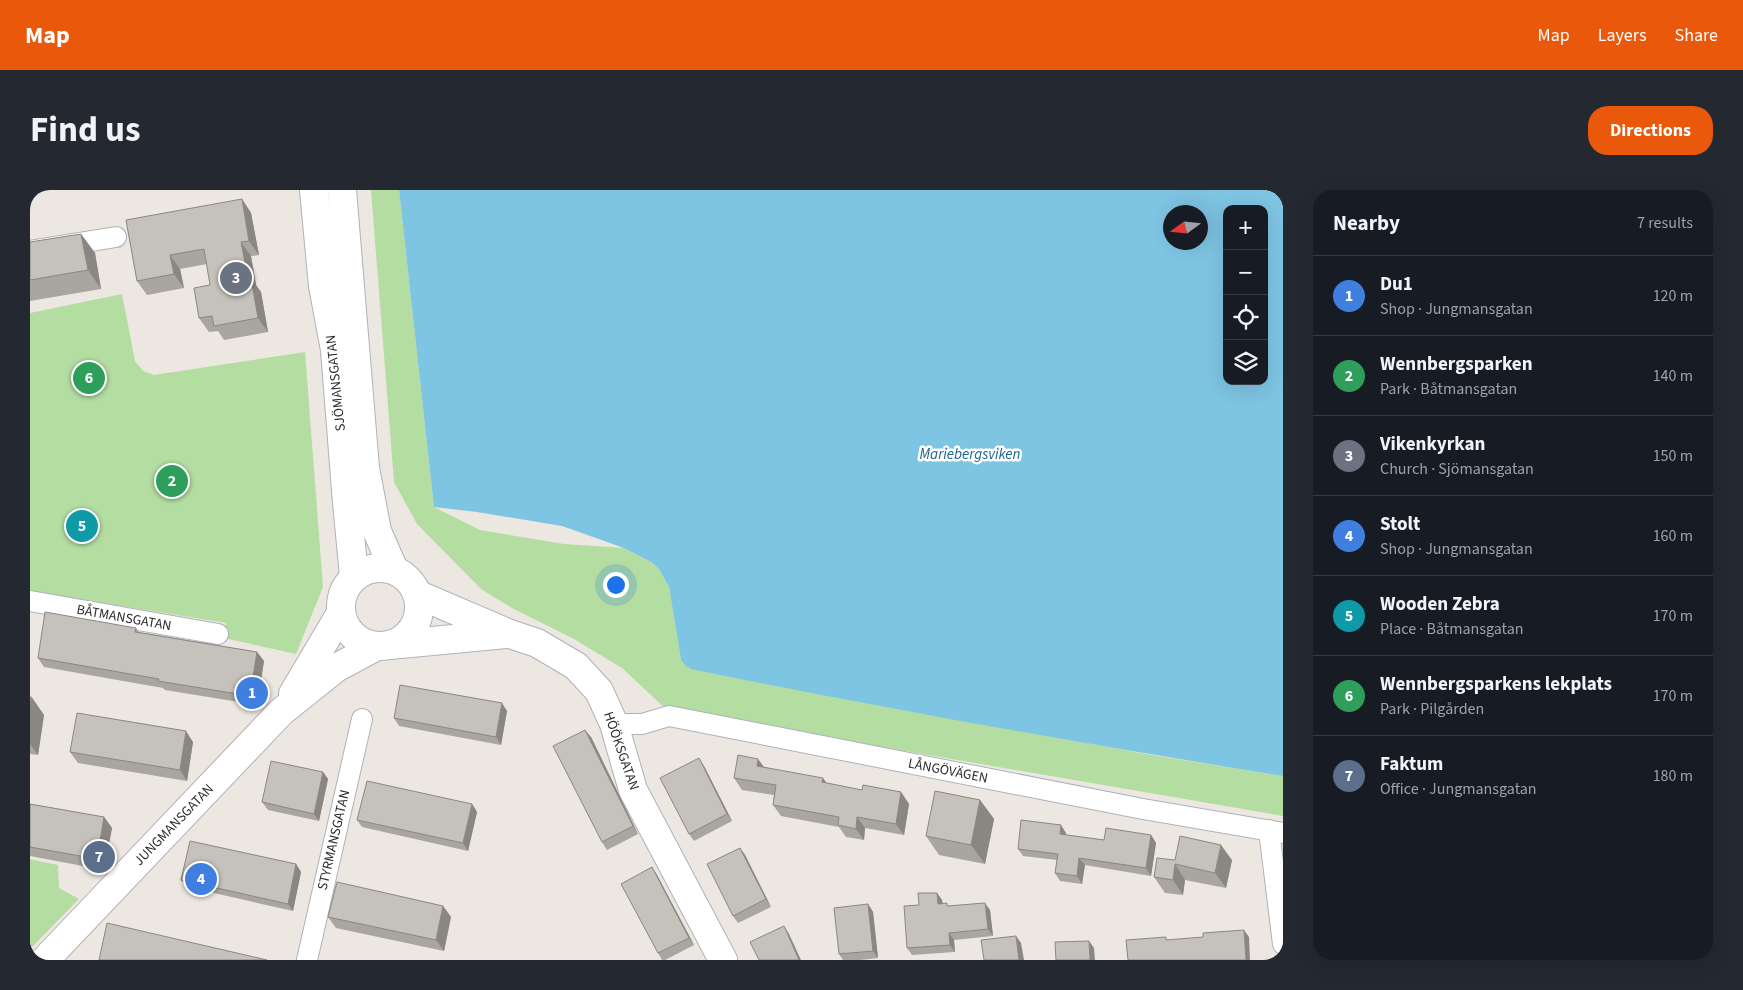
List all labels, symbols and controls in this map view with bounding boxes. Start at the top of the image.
text: Map [25,18,70,53]
text: Map [1538,23,1570,48]
text: Layers [1598,23,1647,48]
text: Share [1675,23,1718,48]
text: Find us [30,105,140,155]
button: Directions [1588,106,1713,155]
north arrow [1163,205,1208,250]
map controls [1223,205,1268,385]
button: + [1223,205,1268,250]
text: Nearby [1333,208,1400,238]
text: 7 results [1637,212,1693,234]
button: − [1223,250,1268,295]
pin: 3 [220,259,252,297]
text: Du1 [1380,271,1413,298]
text: 1 [1345,285,1353,307]
text: 120 m [1653,285,1693,307]
button: locate [1223,295,1268,340]
text: Shop · Jungmansgatan [1380,298,1533,320]
street label: SJÖMANSGATAN [321,334,351,432]
button: layers [1223,340,1268,385]
text: Wennbergsparken [1380,351,1533,378]
pin: 6 [73,359,105,397]
text: 2 [1345,365,1353,387]
text: 140 m [1653,365,1693,387]
text: Park · Båtmansgatan [1380,378,1517,400]
text: Vikenkyrkan [1380,431,1485,458]
water label: Mariebergsviken [920,444,1021,465]
text: 3 [1345,445,1353,467]
text: 150 m [1653,445,1693,467]
text: Church · Sjömansgatan [1380,458,1534,480]
pin: 2 [156,462,188,500]
pin: 5 [66,507,98,545]
text: Stolt [1380,511,1420,538]
text: 4 [1345,525,1353,547]
text: 160 m [1653,525,1693,547]
text: Shop · Jungmansgatan [1380,538,1533,560]
your location [603,572,629,598]
text: Wooden Zebra [1380,591,1500,618]
street label: BÅTMANSGATAN [75,600,173,636]
text: 5 [1345,605,1353,627]
text: 170 m [1653,605,1693,627]
text: Place · Båtmansgatan [1380,618,1523,640]
text: Wennbergsparkens lekplats [1380,671,1612,698]
pin: 1 [236,674,268,712]
text: 6 [1345,685,1353,707]
text: 170 m [1653,685,1693,707]
text: Park · Pilgården [1380,698,1484,720]
street label: HÖÖKSGATAN [598,709,644,793]
text: Faktum [1380,751,1443,778]
street label: LÅNGÖVÄGEN [906,753,990,789]
text: 7 [1345,765,1353,787]
text: 180 m [1653,765,1693,787]
text: Office · Jungmansgatan [1380,778,1537,800]
street label: JUNGMANSGATAN [130,780,218,870]
street label: STYRMANSGATAN [313,788,355,892]
pin: 7 [83,838,115,876]
pin: 4 [185,860,217,898]

